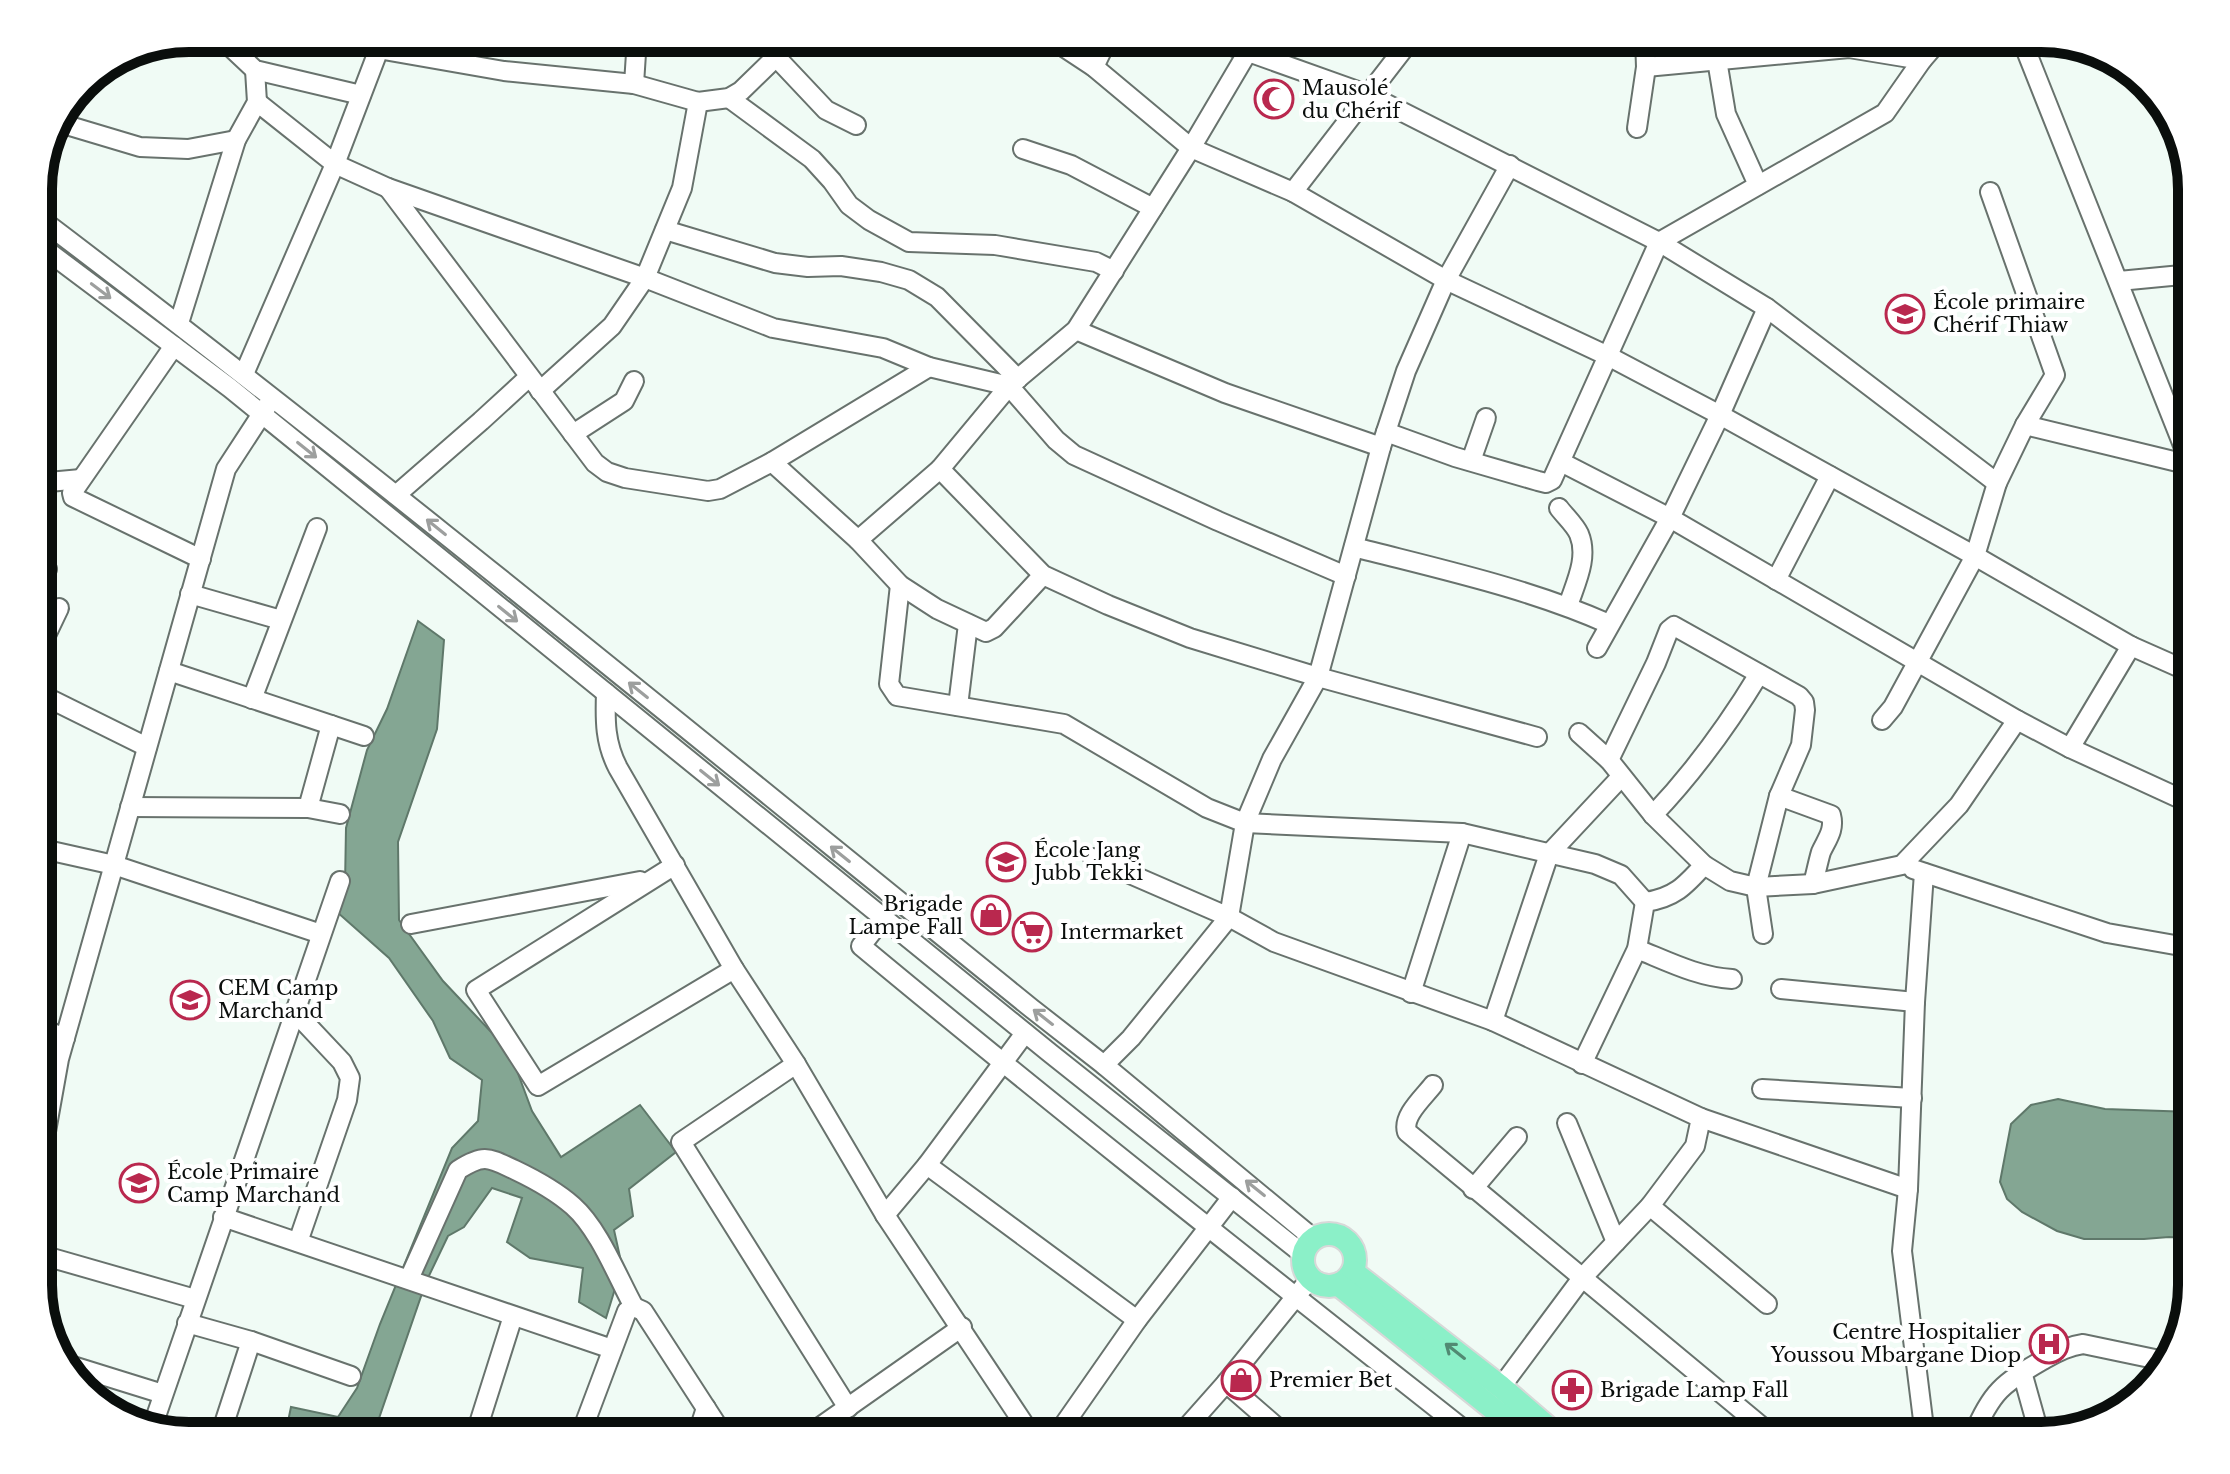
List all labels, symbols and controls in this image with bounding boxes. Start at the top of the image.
place label: Mausolé du Chérif [1302,76,1403,123]
mosque icon: Mausolé du Chérif [1253,78,1295,120]
one-way arrow [90,282,111,299]
place label: École primaire Chérif Thiaw [1933,289,2085,337]
school or university icon: École primaire Chérif Thiaw [1884,293,1926,335]
one-way arrow [296,441,316,459]
one-way arrow [426,518,447,536]
one-way arrow [497,605,518,623]
one-way arrow [628,681,649,699]
one-way arrow [699,769,720,787]
place label: École Jang Jubb Tekki [1031,837,1143,885]
school or university icon: École Jang Jubb Tekki [985,841,1027,883]
one-way arrow [830,845,851,862]
place label: Brigade Lampe Fall [848,892,963,939]
shop icon: Brigade Lampe Fall [970,894,1012,936]
supermarket icon: Intermarket [1011,911,1053,953]
place label: Intermarket [1060,920,1184,944]
place label: CEM Camp Marchand [218,976,338,1023]
school or university icon: CEM Camp Marchand [169,979,211,1021]
one-way arrow [1032,1009,1054,1026]
place label: École Primaire Camp Marchand [167,1159,340,1207]
school or university icon: École Primaire Camp Marchand [118,1162,160,1204]
one-way arrow [1245,1179,1266,1197]
place label: Centre Hospitalier Youssou Mbargane Diop [1770,1320,2021,1367]
hospital icon: Centre Hospitalier Youssou Mbargane Diop [2028,1323,2070,1365]
one-way arrow [1445,1342,1466,1360]
shop icon: Premier Bet [1220,1359,1262,1401]
place label: Premier Bet [1269,1368,1393,1392]
pharmacy icon: Brigade Lamp Fall [1551,1369,1593,1411]
place label: Brigade Lamp Fall [1600,1378,1789,1402]

